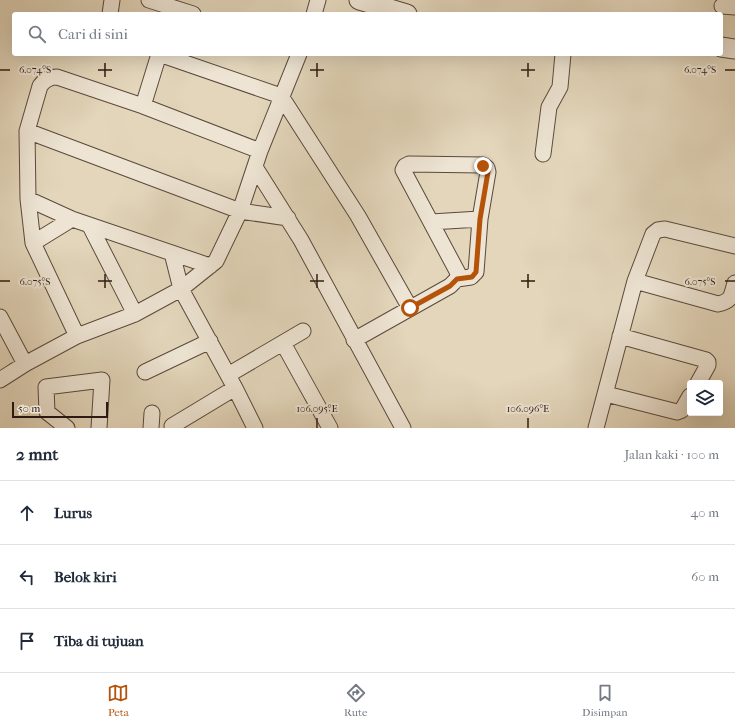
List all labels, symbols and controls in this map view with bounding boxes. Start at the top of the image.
search box [12,12,723,56]
icon: search [26,23,48,45]
text: Cari di sini [58,25,128,43]
text: 6.074°S [19,64,51,76]
text: 6.074°S [684,64,716,76]
route end [474,157,492,175]
text: 6.075°S [20,276,50,288]
text: 6.075°S [685,276,715,288]
route start [401,299,419,317]
map controls [687,380,723,416]
button: layers [687,380,723,416]
scale bar [12,400,108,419]
text: 50 m [18,402,40,415]
text: 106.095°E [296,403,338,415]
text: 106.096°E [507,403,549,415]
text: 2 mnt [16,444,58,464]
text: Jalan kaki · 100 m [625,447,719,462]
icon: ahead [16,502,38,524]
text: Lurus [54,504,92,522]
text: 40 m [691,505,719,520]
icon: left [16,566,38,588]
text: Belok kiri [54,568,117,586]
text: 60 m [691,569,719,584]
icon: arrive [16,630,38,652]
text: Tiba di tujuan [54,632,144,650]
tab: Peta [107,682,129,719]
tab: Rute [344,682,367,719]
tab: Disimpan [582,682,628,719]

